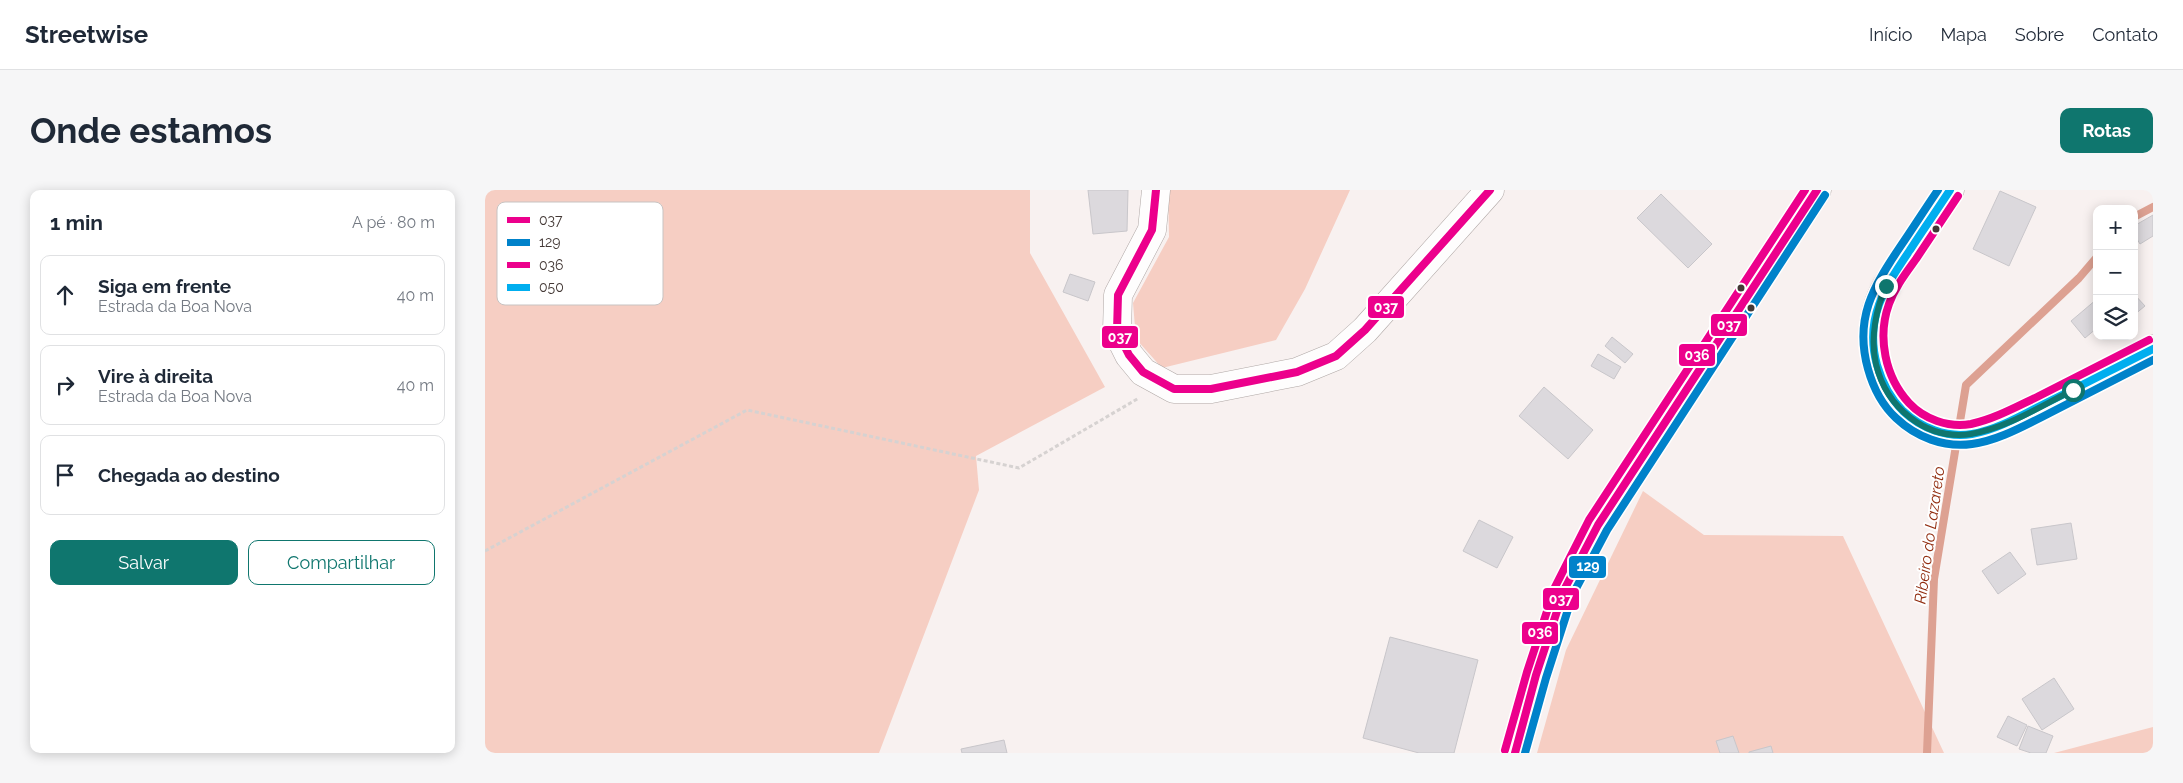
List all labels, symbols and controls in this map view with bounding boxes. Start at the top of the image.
text: Streetwise [25,20,148,49]
text: Início [1869,24,1912,45]
text: Mapa [1940,24,1987,45]
text: Sobre [2015,24,2064,45]
text: Contato [2092,24,2158,45]
button: Rotas [2060,108,2153,153]
text: Onde estamos [30,110,272,151]
legend [497,202,663,305]
map controls [2093,205,2138,340]
button: + [2093,205,2138,250]
text: 1 min [50,210,103,235]
text: 037 [539,212,563,228]
text: A pé · 80 m [352,213,435,232]
unlabelled marker [1931,224,1941,234]
text: 129 [539,234,561,250]
button: − [2093,250,2138,295]
text: 036 [539,257,564,273]
text: Siga em frente [98,275,231,297]
route end [1875,275,1898,298]
text: 050 [539,279,564,295]
icon: ahead [51,281,79,309]
unlabelled marker [1736,283,1746,293]
text: 40 m [397,286,434,305]
line badge: 037 [1367,295,1405,319]
button: layers [2093,295,2138,340]
text: Estrada da Boa Nova [98,297,252,316]
text: 037 [1374,299,1398,315]
unlabelled marker [1746,303,1756,313]
line badge: 037 [1710,313,1748,337]
text: 037 [1717,317,1741,333]
line badge: 037 [1101,325,1139,349]
text: 037 [1108,329,1132,345]
line badge: 036 [1678,343,1716,367]
text: 036 [1685,347,1709,363]
text: Vire à direita [98,365,213,387]
icon: right [51,371,79,399]
text: 40 m [397,376,434,395]
route start [2062,379,2085,402]
text: Estrada da Boa Nova [98,387,252,406]
icon: arrive [51,461,79,489]
text: Chegada ao destino [98,464,280,486]
water label: Ribeiro do Lazareto [1910,465,1949,605]
button: Salvar [50,540,238,585]
button: Compartilhar [248,540,435,585]
line badge: 129 [1568,555,1607,579]
text: 129 [1576,558,1600,574]
line badge: 037 [1542,587,1580,611]
text: 037 [1549,591,1573,607]
line badge: 036 [1521,621,1559,645]
text: 036 [1528,624,1552,640]

